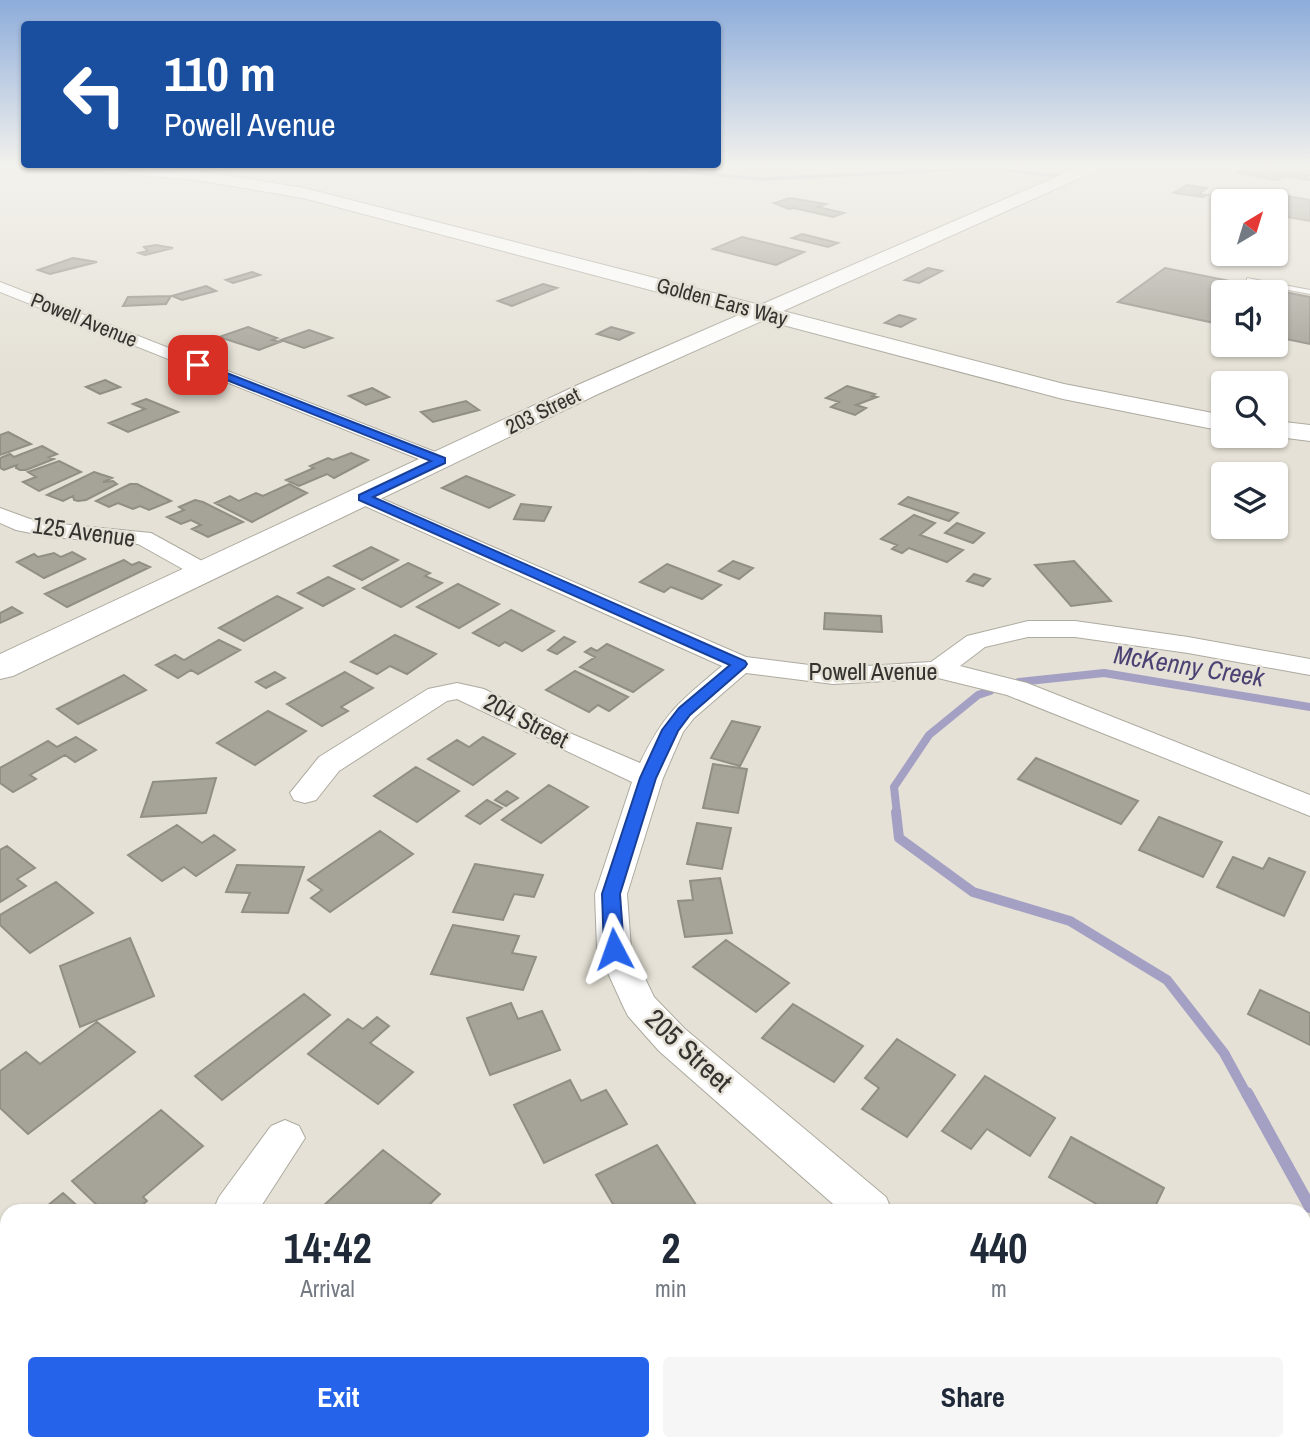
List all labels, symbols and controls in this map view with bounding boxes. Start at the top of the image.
text: 110 m [164,40,276,106]
icon: left [49,49,140,140]
text: Powell Avenue [164,103,336,146]
north arrow [1211,189,1288,266]
map controls [1211,189,1288,539]
street label: Golden Ears Way [654,270,791,333]
button: sound [1211,280,1288,357]
street label: Powell Avenue [27,285,142,354]
pin [168,335,228,395]
icon: arrive [179,346,217,384]
button: search [1211,371,1288,448]
street label: 203 Street [501,380,585,441]
button: layers [1211,462,1288,539]
street label: 125 Avenue [31,508,138,554]
water label: McKenny Creek [1111,636,1268,695]
street label: Powell Avenue [809,655,937,687]
street label: 204 Street [479,685,575,755]
position arrow [577,912,651,986]
street label: 205 Street [637,1000,741,1100]
text: 14:42 [284,1220,372,1276]
text: 2 [661,1220,680,1276]
text: 440 [970,1220,1028,1276]
text: Arrival [300,1273,355,1304]
text: min [655,1273,687,1304]
text: m [991,1273,1007,1304]
button: Exit [28,1357,649,1437]
button: Share [663,1357,1283,1437]

